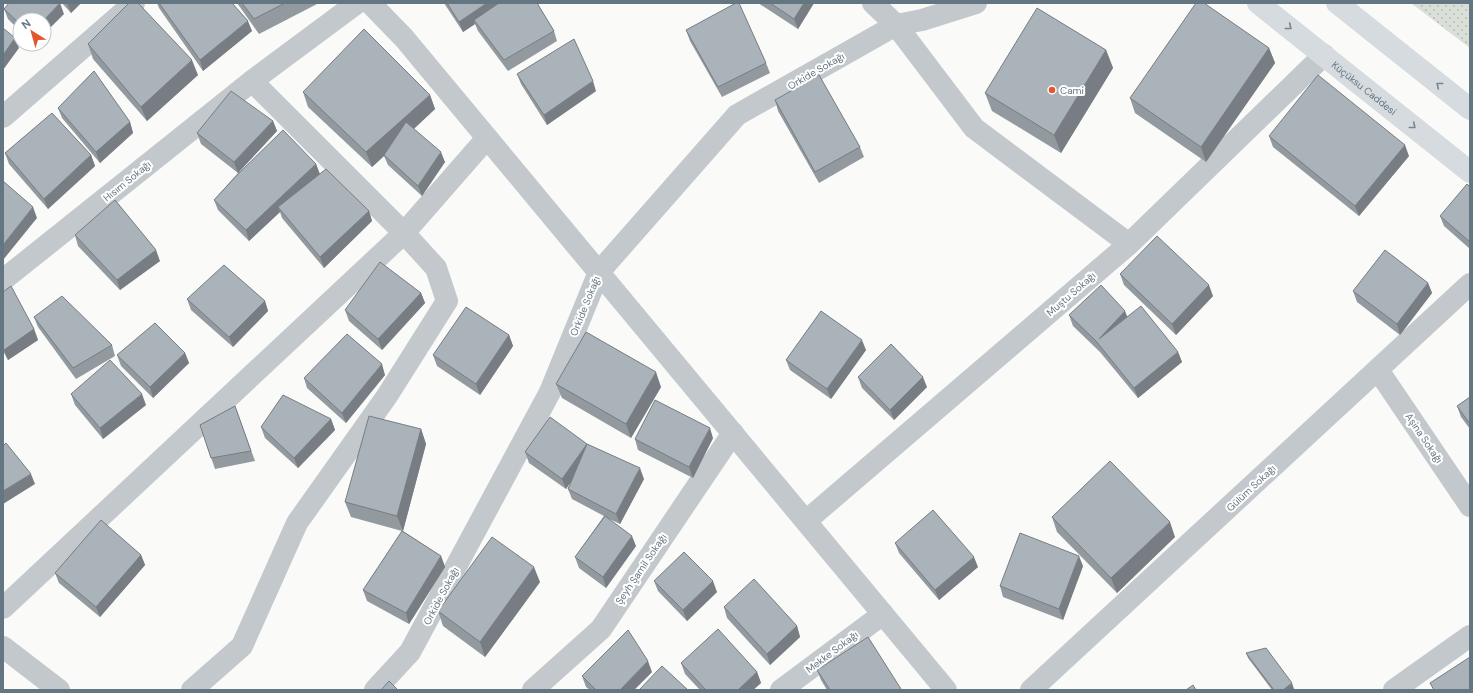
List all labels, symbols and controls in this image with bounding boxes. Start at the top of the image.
north arrow [12,12,52,52]
text: N [19,16,33,32]
one-way arrow [1284,23,1292,30]
street label: Orkide Sokağı [785,49,847,93]
street label: Küçüksu Caddesi [1329,58,1399,118]
one-way arrow [1437,82,1444,89]
place label: Cami [1060,84,1084,97]
marker: Cami [1047,85,1057,95]
one-way arrow [1408,121,1415,128]
street label: Hısım Sokağı [100,158,154,204]
street label: Muştu Sokağı [1044,269,1098,319]
street label: Orkide Sokağı [567,274,603,338]
street label: Aşina Sokağı [1402,410,1446,466]
street label: Gülüm Sokağı [1224,462,1278,514]
street label: Şeyh Şamil Sokağı [612,531,670,607]
street label: Orkide Sokağı [420,565,462,627]
street label: Mekke Sokağı [803,628,861,676]

